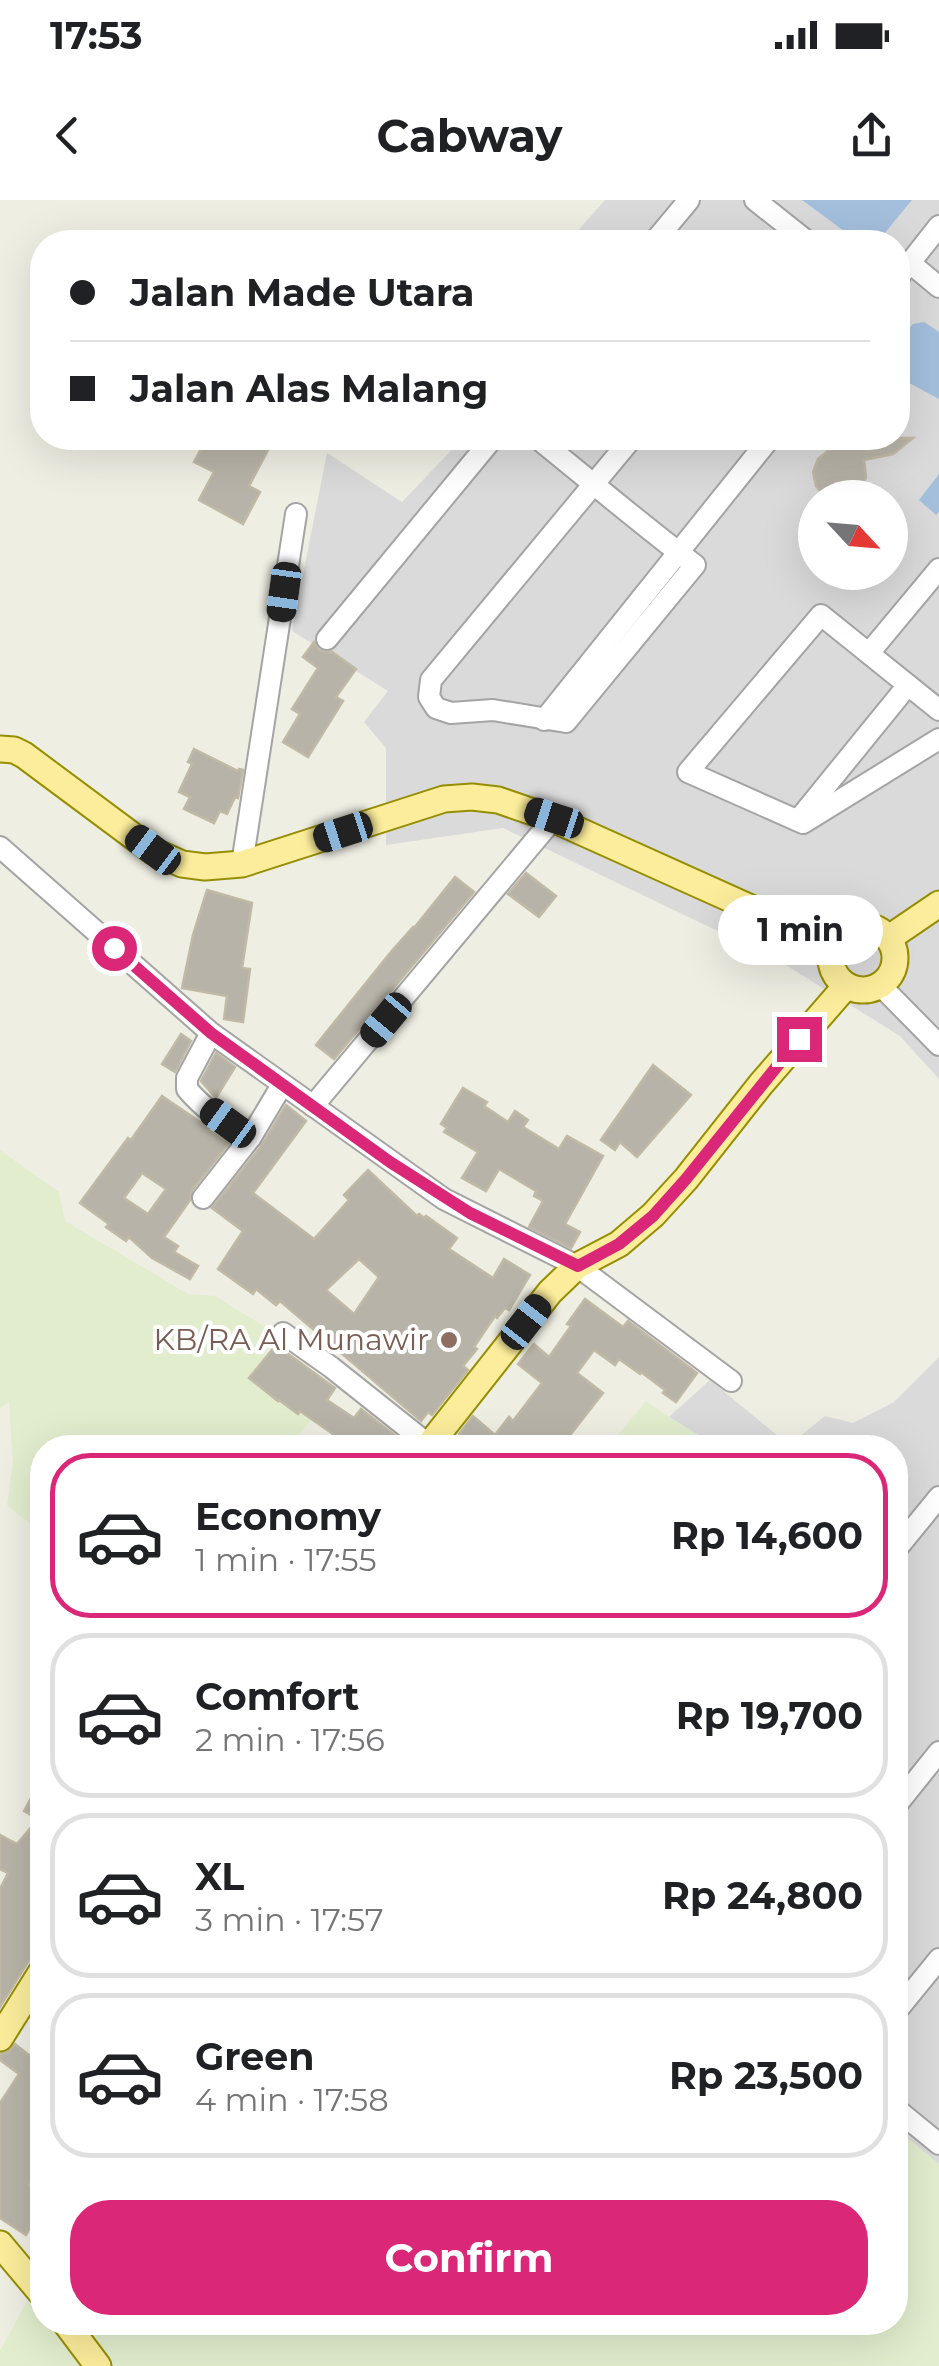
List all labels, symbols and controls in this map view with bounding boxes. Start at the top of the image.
text: 17:53 [50,12,143,59]
icon: back [40,108,95,163]
text: Cabway [376,108,563,163]
icon: share [844,108,899,163]
text: Jalan Made Utara [130,269,474,316]
text: Jalan Alas Malang [130,365,488,412]
north arrow [798,480,908,590]
map controls [798,480,908,590]
car [265,560,303,624]
car [521,794,587,842]
car [310,808,376,856]
car [120,820,186,880]
callout: 1 min [716,894,882,964]
text: 1 min [757,910,844,949]
route start [92,926,137,971]
car [355,987,417,1053]
route end [777,1017,822,1062]
car [195,1093,261,1153]
car [496,1289,556,1355]
place label: KB/RA Al Munawir [154,1321,429,1358]
marker: KB/RA Al Munawir [438,1329,460,1351]
icon: car [75,1491,165,1581]
text: Economy [195,1493,381,1540]
text: Rp 14,600 [671,1512,863,1559]
text: 1 min · 17:55 [195,1540,377,1579]
icon: car [75,1671,165,1761]
text: Comfort [195,1673,359,1720]
text: Rp 19,700 [676,1692,863,1739]
text: 2 min · 17:56 [195,1720,385,1759]
icon: car [75,1851,165,1941]
text: XL [195,1853,244,1900]
text: Rp 24,800 [662,1872,863,1919]
text: 3 min · 17:57 [195,1900,384,1939]
icon: car [75,2031,165,2121]
text: Green [195,2033,315,2080]
text: Rp 23,500 [669,2052,863,2099]
text: 4 min · 17:58 [195,2080,389,2119]
button: Confirm [70,2200,868,2315]

